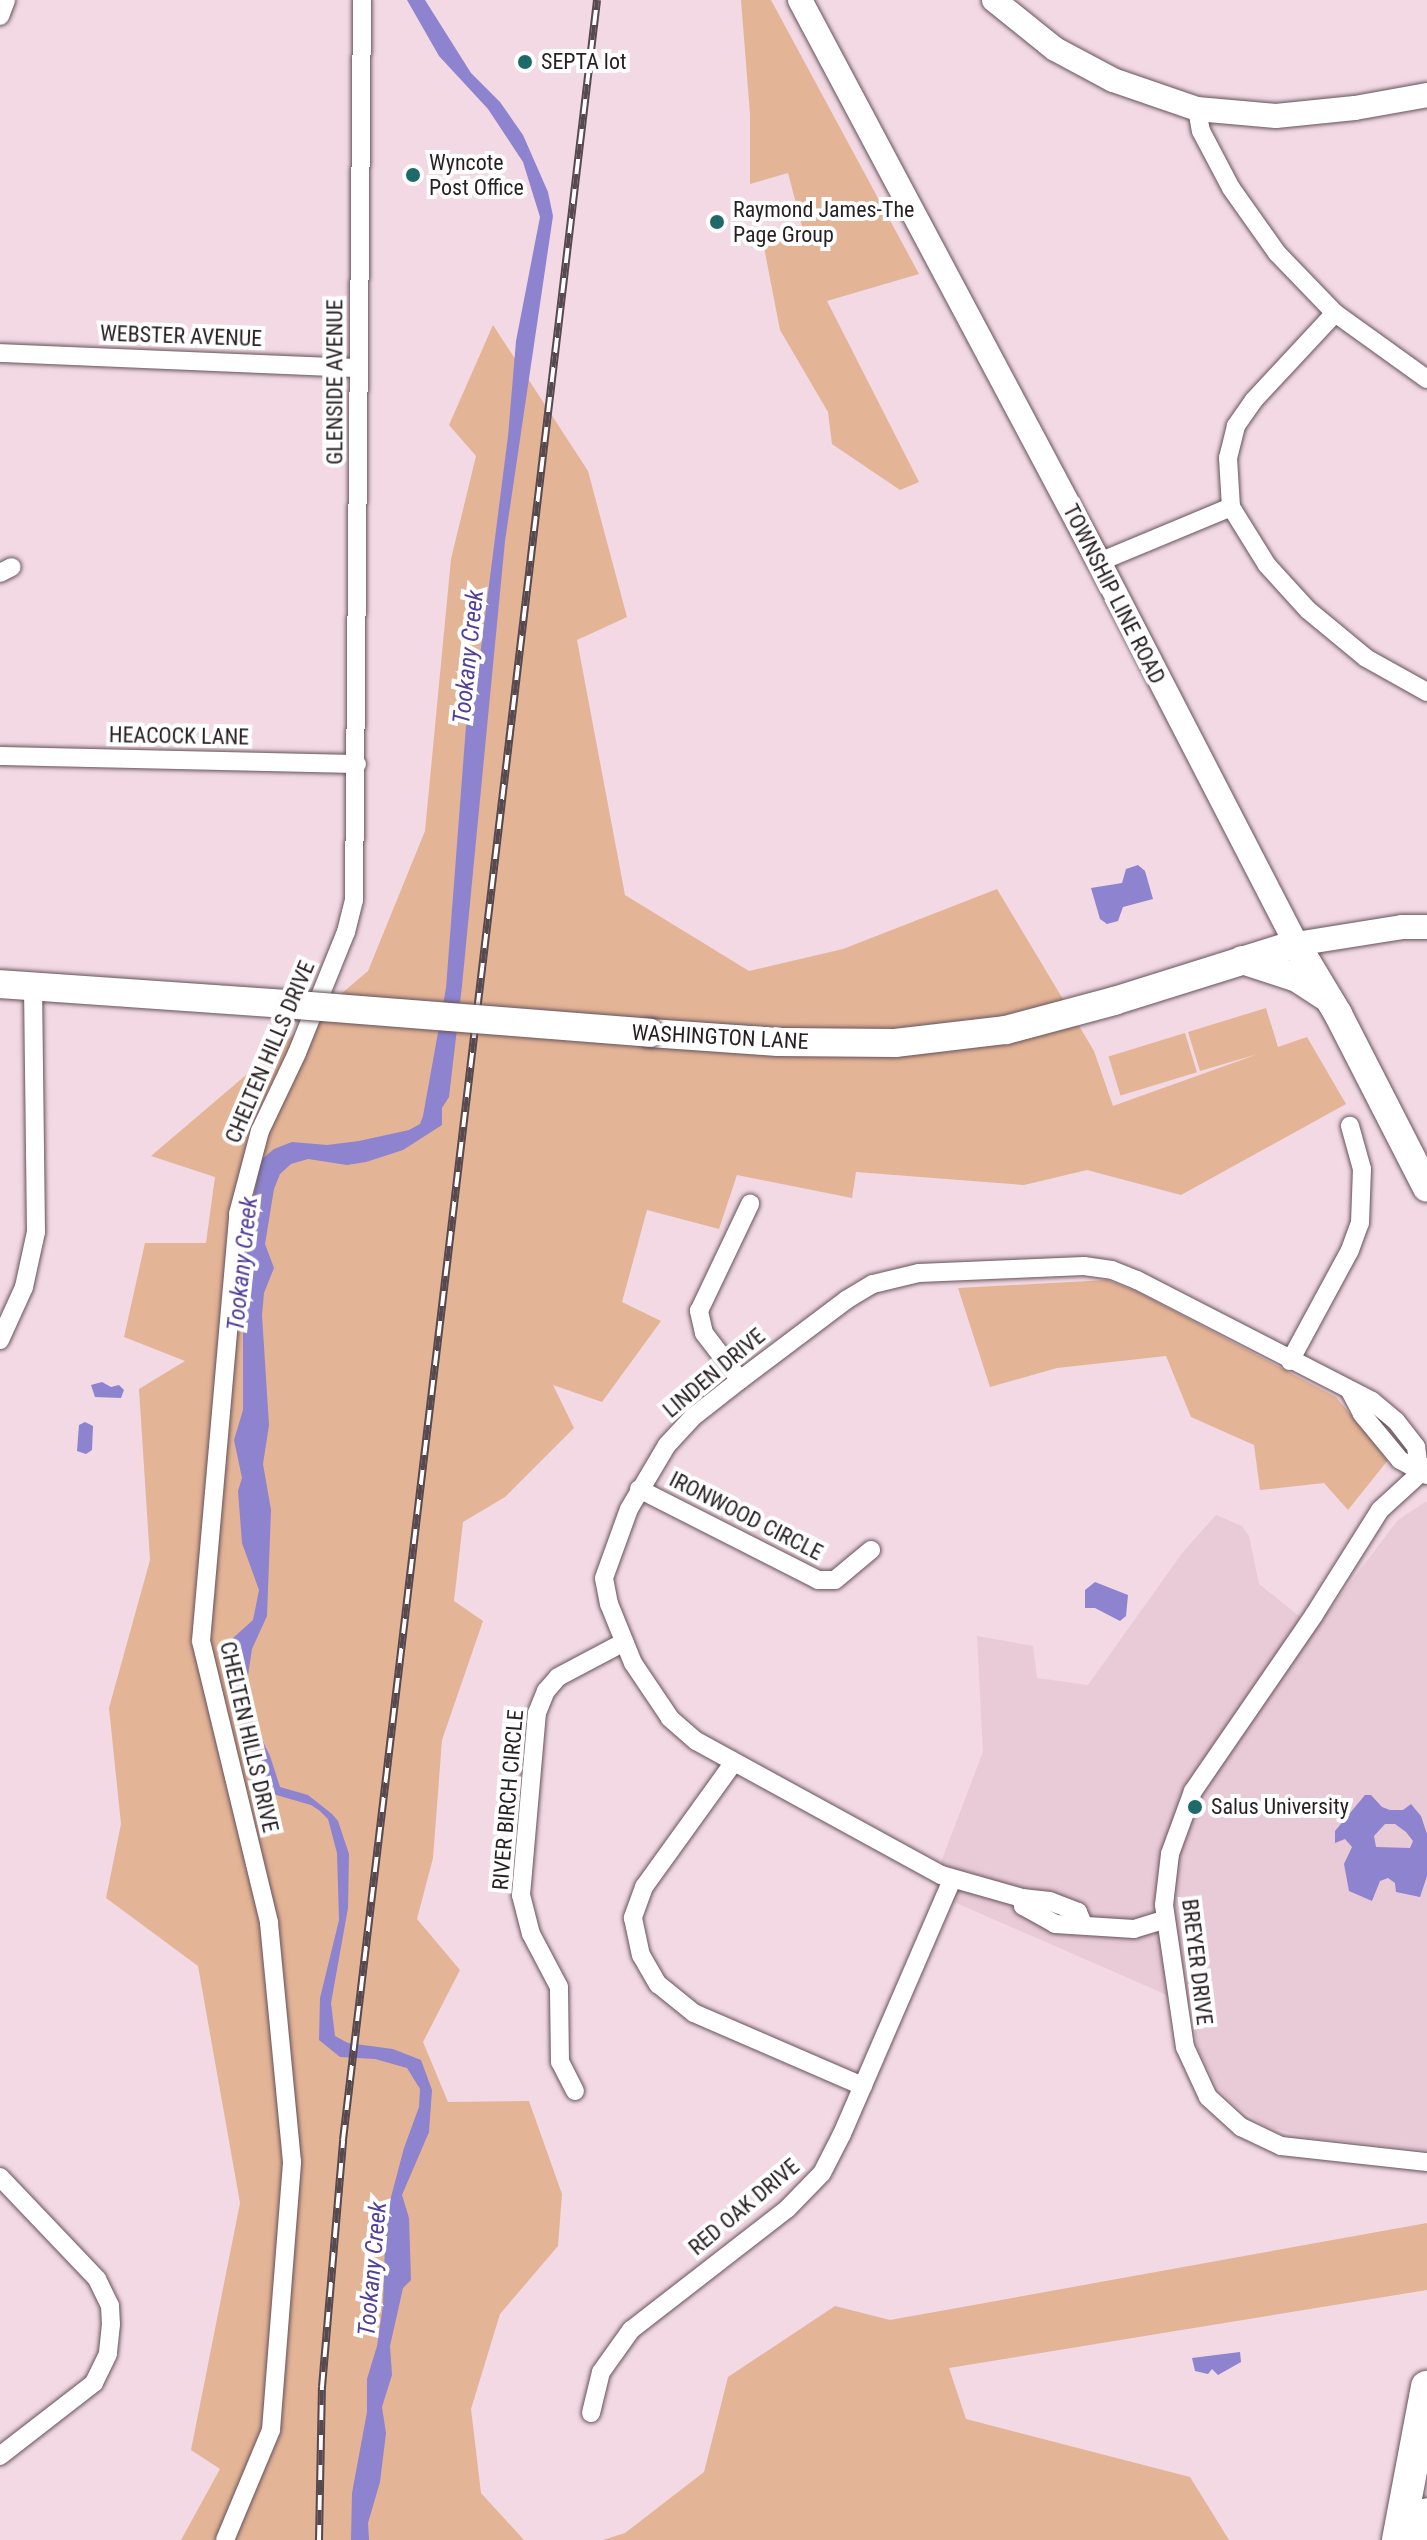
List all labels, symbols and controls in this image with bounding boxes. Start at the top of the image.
place label: SEPTA lot [541,49,626,75]
marker: SEPTA lot [516,53,534,71]
place label: Wyncote Post Office [429,149,524,200]
marker: Wyncote Post Office [404,166,422,184]
place label: Raymond James-The Page Group [733,196,914,248]
marker: Raymond James-The Page Group [708,213,726,231]
street label: GLENSIDE AVENUE [322,299,348,465]
street label: WEBSTER AVENUE [100,320,262,352]
street label: TOWNSHIP LINE ROAD [1057,500,1171,688]
water label: Tookany Creek [448,588,490,726]
street label: HEACOCK LANE [109,722,249,750]
street label: CHELTEN HILLS DRIVE [220,957,320,1147]
street label: WASHINGTON LANE [631,1019,809,1055]
water label: Tookany Creek [222,1195,264,1333]
street label: LINDEN DRIVE [658,1323,770,1423]
street label: IRONWOOD CIRCLE [665,1466,827,1566]
street label: CHELTEN HILLS DRIVE [214,1639,284,1835]
street label: RIVER BIRCH CIRCLE [487,1709,529,1891]
place label: Salus University [1211,1794,1349,1820]
marker: Salus University [1186,1798,1204,1816]
street label: BREYER DRIVE [1176,1897,1218,2027]
street label: RED OAK DRIVE [683,2153,805,2261]
water label: Tookany Creek [353,2201,393,2337]

